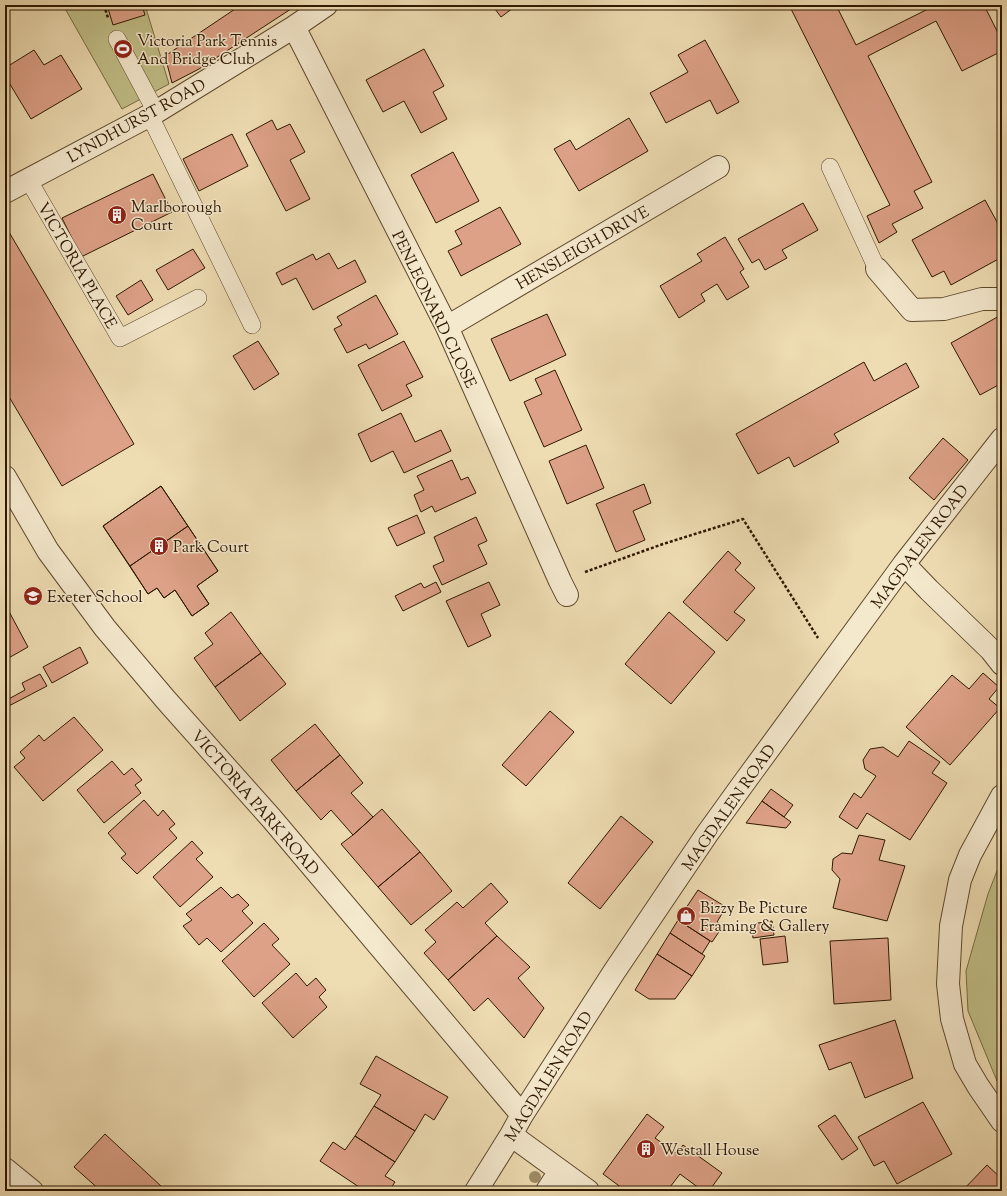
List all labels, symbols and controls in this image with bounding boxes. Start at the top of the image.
place label: Victoria Park Tennis And Bridge Club [137,31,277,72]
sports icon: Victoria Park Tennis And Bridge Club [112,38,134,60]
street label: LYNDHURST ROAD [64,74,211,170]
place label: Marlborough Court [131,197,223,238]
street label: VICTORIA PLACE [30,199,122,334]
street label: HENSLEIGH DRIVE [512,201,654,297]
building icon: Marlborough Court [106,204,128,226]
street label: PENLEONARD CLOSE [385,227,481,393]
street label: MAGDALEN ROAD [867,481,975,614]
building icon: Park Court [148,535,170,557]
place label: Park Court [173,537,249,560]
school or university icon: Exeter School [22,585,44,607]
place label: Exeter School [47,587,143,610]
street label: VICTORIA PARK ROAD [185,726,324,881]
street label: MAGDALEN ROAD [678,740,782,876]
place label: Bizzy Be Picture Framing & Gallery [700,898,830,939]
shop icon: Bizzy Be Picture Framing & Gallery [675,905,697,927]
street label: MAGDALEN ROAD [501,1008,600,1147]
building icon: Westall House [635,1138,657,1160]
place label: Westall House [660,1140,760,1163]

